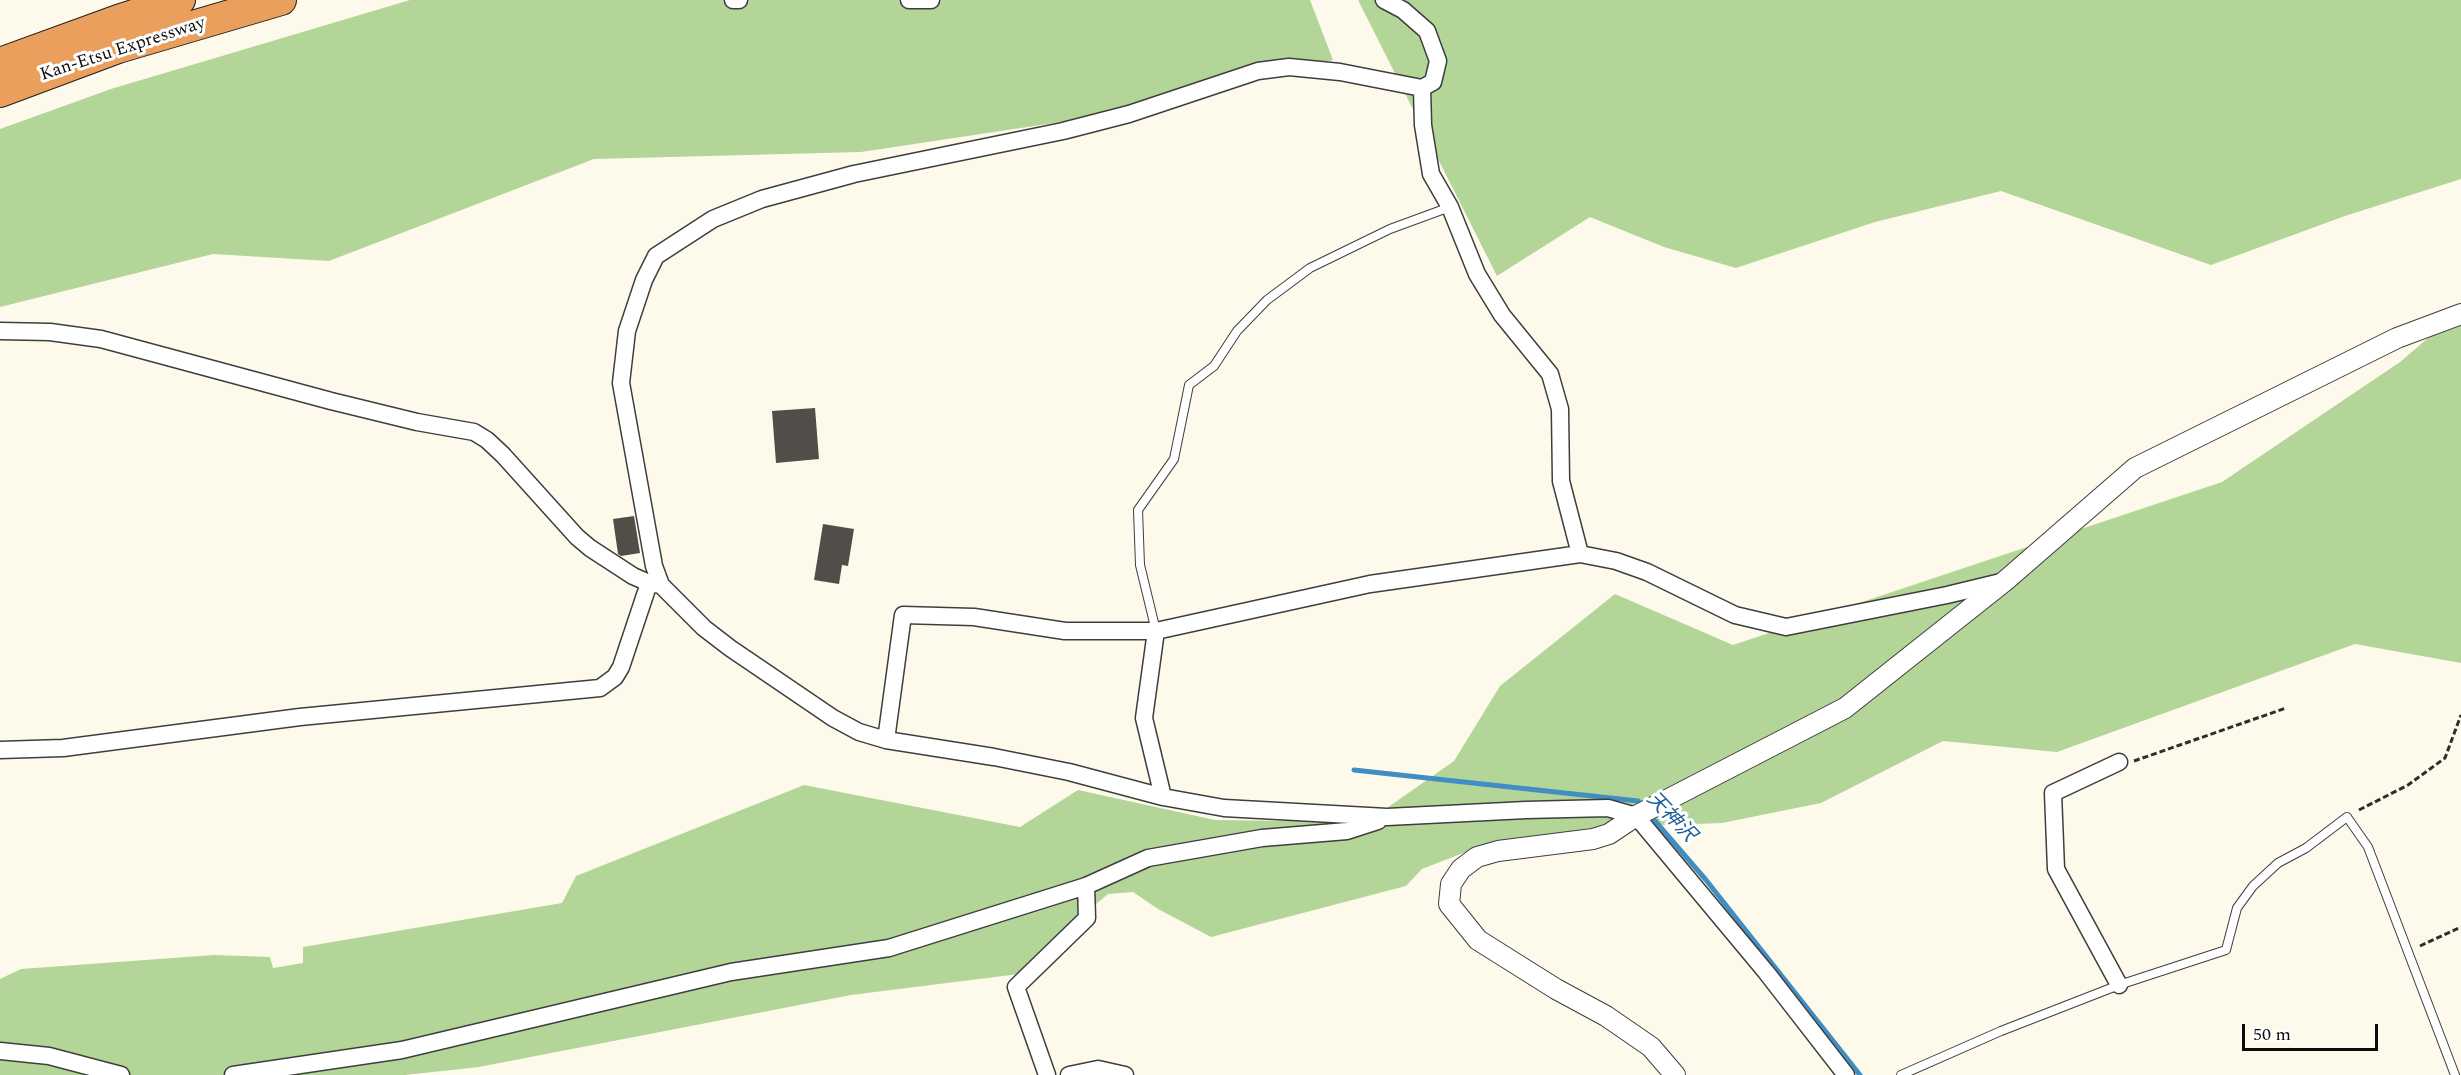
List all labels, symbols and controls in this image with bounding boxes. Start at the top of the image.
street label: Kan-Etsu Expressway [38,13,208,87]
water label: 天神沢 [1641,788,1699,848]
scale bar [2245,1012,2382,1050]
text: 50 m [2253,1021,2291,1048]

